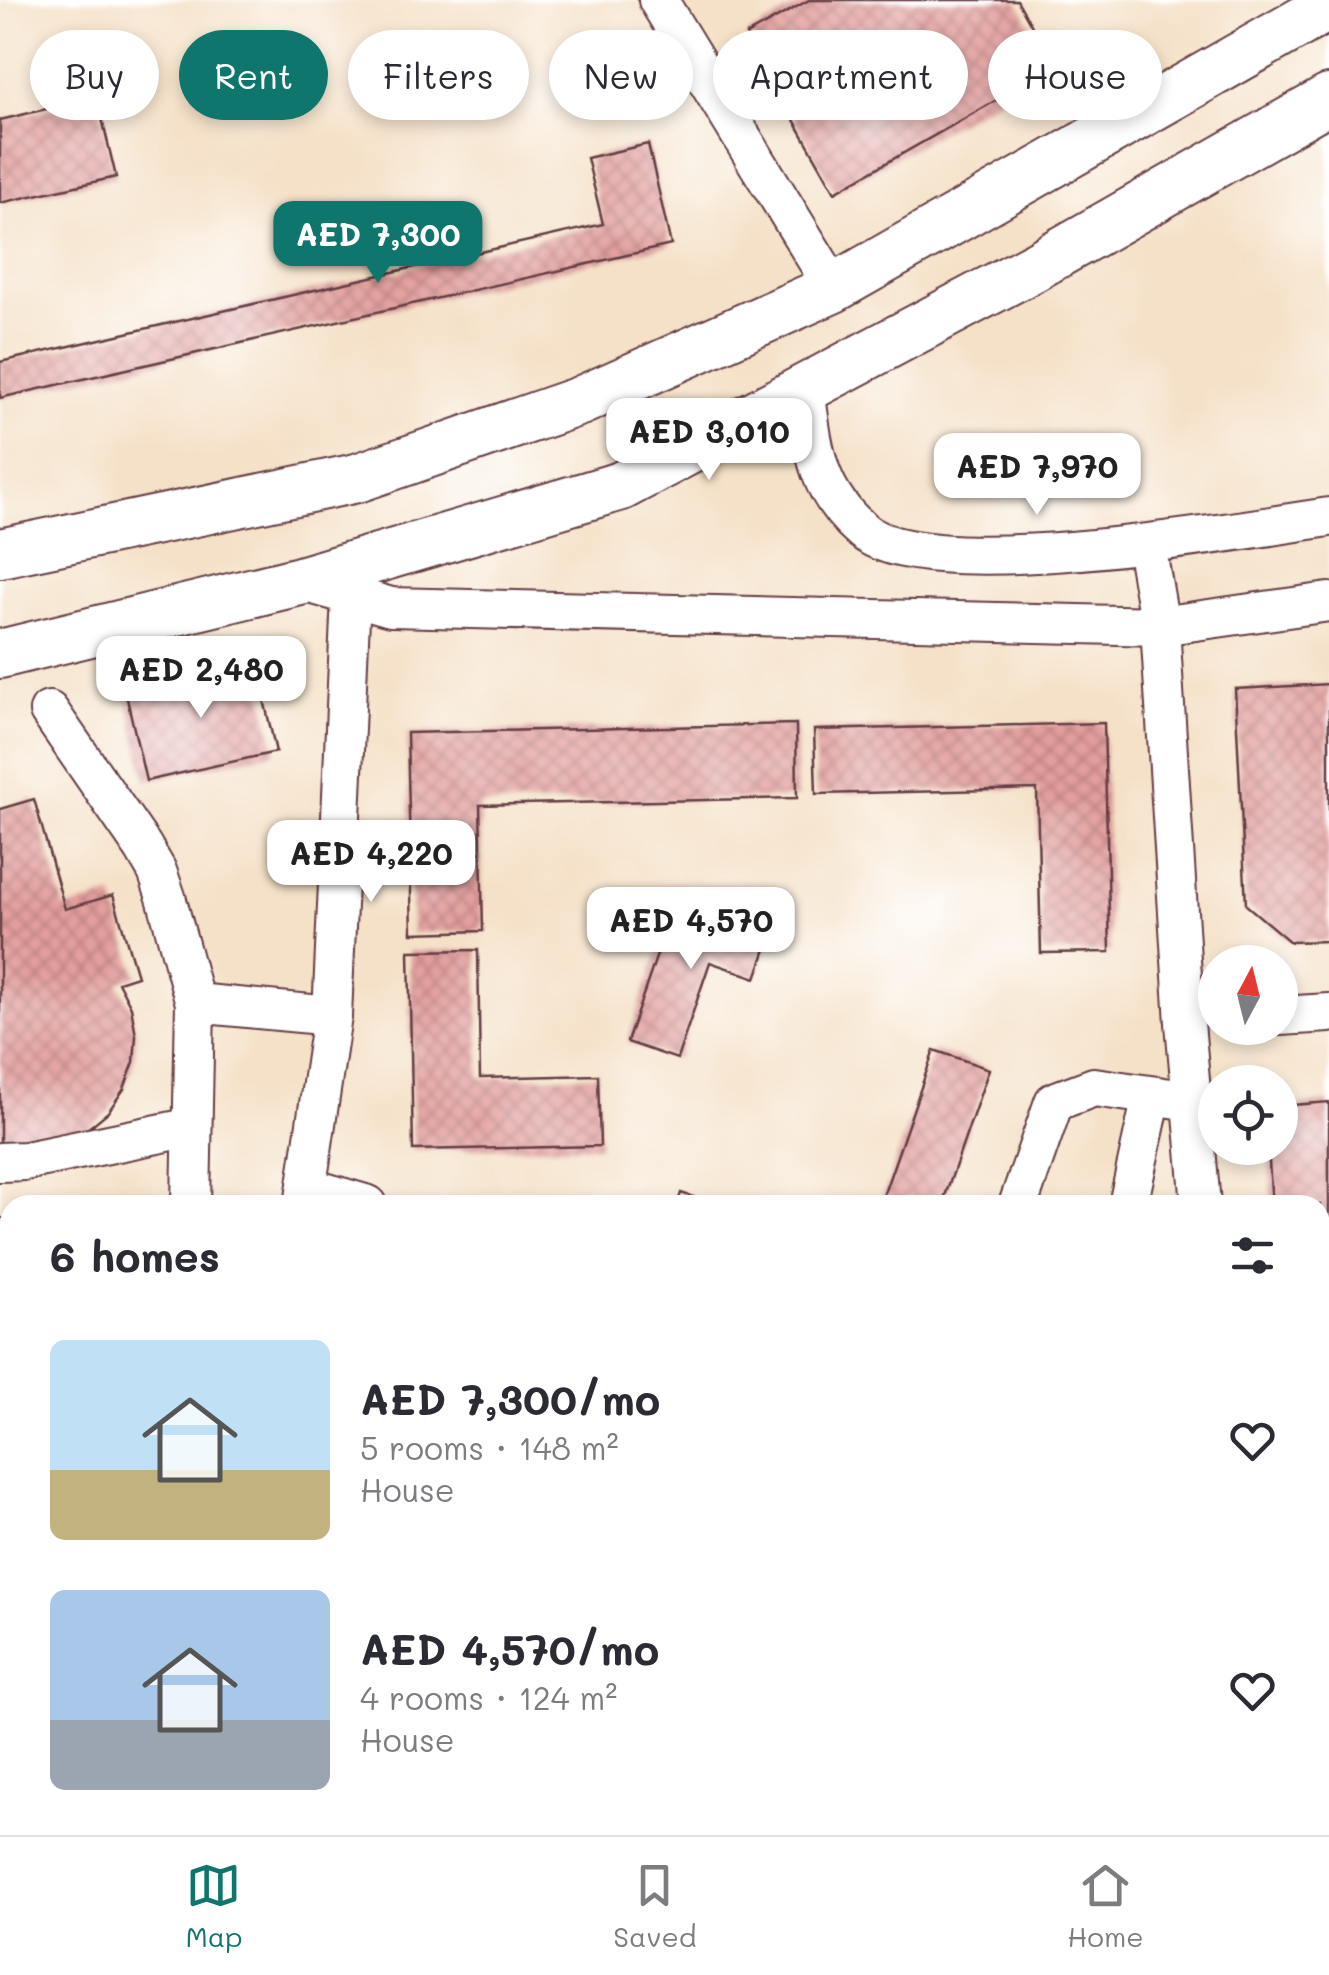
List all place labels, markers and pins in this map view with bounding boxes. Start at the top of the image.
pin: AED 7,300 [264,201,492,286]
pin: AED 3,010 [595,398,823,483]
pin: AED 7,970 [923,433,1151,518]
pin: AED 2,480 [87,636,315,721]
pin: AED 4,220 [257,820,485,905]
pin: AED 4,570 [577,887,805,972]

